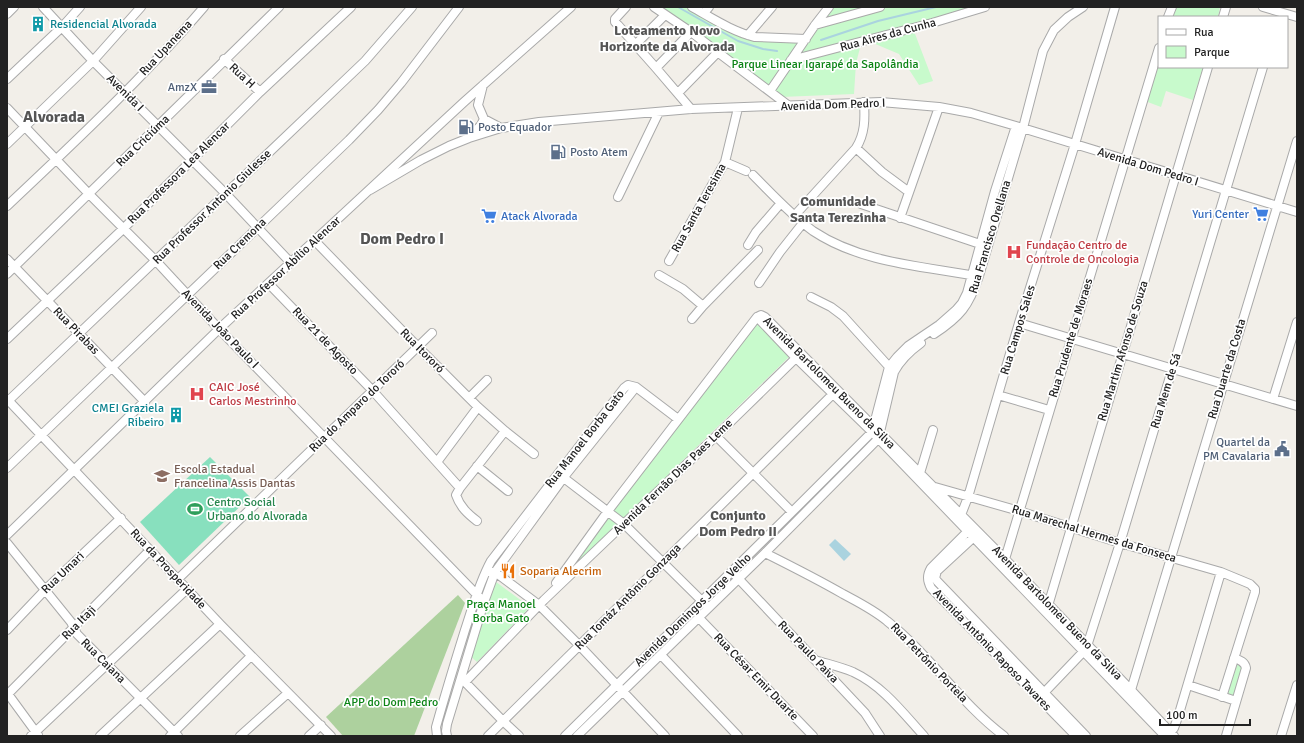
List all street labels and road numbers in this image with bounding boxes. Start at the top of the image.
street label: Rua Aires da Cunha [838,15,938,55]
street label: Rua Upanema [136,17,196,79]
street label: Rua H [226,60,258,92]
street label: Avenida I [103,71,147,115]
street label: Avenida Dom Pedro I [780,96,886,114]
street label: Rua Criciúma [113,112,173,170]
street label: Rua Professora Lea Alencar [125,118,234,227]
street label: Avenida Dom Pedro I [1096,144,1200,190]
street label: Rua Professor Antonio Giulesse [150,146,274,268]
street label: Rua Santa Teresima [668,161,730,255]
street label: Rua Francisco Orellana [966,179,1014,295]
street label: Rua Professor Abílio Alencar [228,213,344,323]
street label: Rua Cremona [210,215,270,273]
street label: Rua Prudente de Moraes [1046,276,1096,400]
street label: Rua Martim Afonso de Souza [1094,279,1152,423]
street label: Rua Campos Sales [997,283,1039,377]
street label: Avenida João Paulo I [178,286,262,372]
street label: Rua Pirabas [50,304,102,358]
street label: Rua 21 de Agosto [289,304,361,378]
street label: Avenida Bartolomeu Bueno da Silva [760,314,898,452]
street label: Rua Duarte da Costa [1205,317,1249,421]
street label: Rua Itororó [397,326,447,376]
street label: Rua Mem de Sá [1147,352,1185,430]
street label: Rua do Amparo do Tororó [306,356,408,456]
street label: Rua Manoel Borba Gato [542,387,628,491]
street label: Avenida Fernão Dias Paes Leme [610,416,736,538]
street label: Rua Marechal Hermes da Fonseca [1010,502,1178,566]
street label: Rua da Prosperidade [127,526,209,612]
street label: Rua Tomáz Antônio Gonzaga [572,541,684,653]
street label: Avenida Bartolomeu Bueno da Silva [989,543,1125,683]
street label: Rua Umari [38,549,88,597]
street label: Avenida Domingos Jorge Velho [631,550,755,670]
street label: Avenida Antônio Raposo Tavares [930,586,1054,714]
street label: Rua Itaji [59,603,99,643]
street label: Rua Paulo Paiva [774,618,842,686]
street label: Rua Petrônio Portela [887,620,971,706]
street label: Rua César Emir Duarte [710,630,802,724]
street label: Rua Caiana [77,635,129,687]

